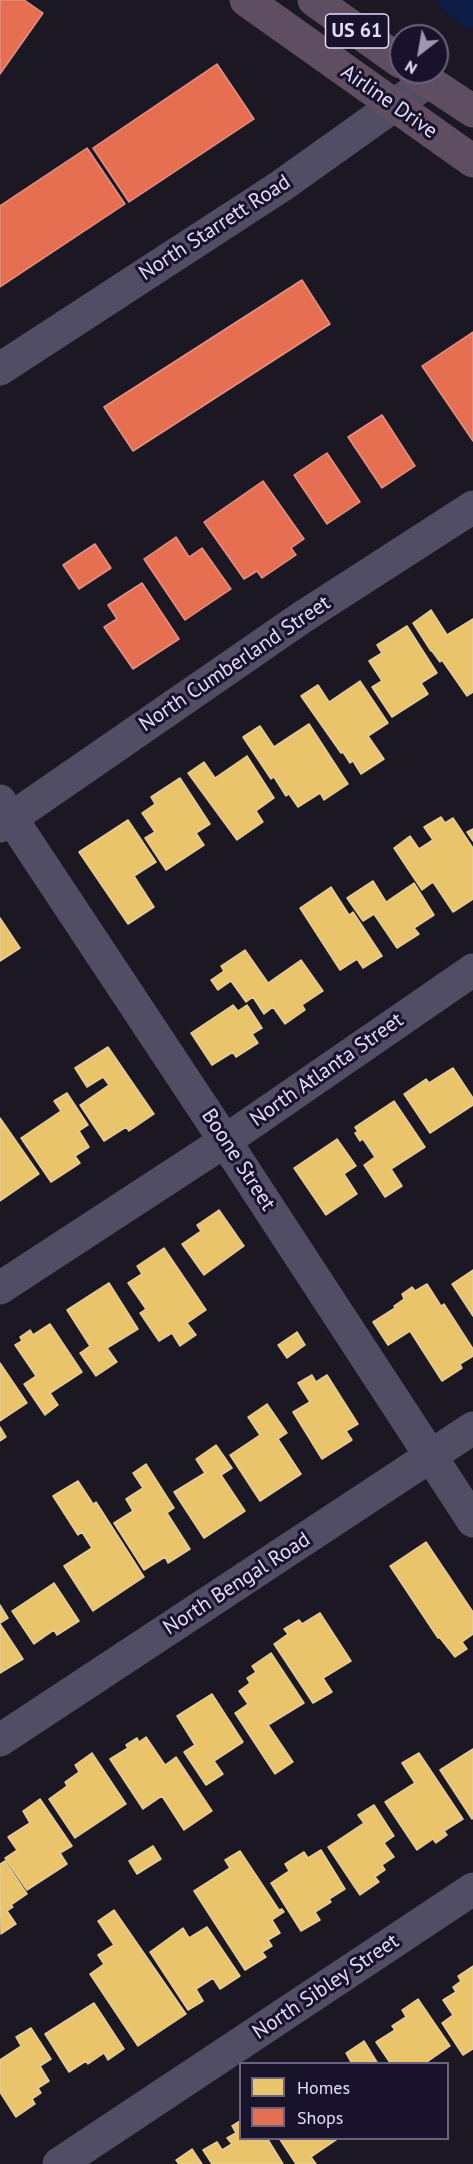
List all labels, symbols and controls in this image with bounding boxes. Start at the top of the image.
road number: US 61 [326,14,388,48]
north arrow [389,24,449,84]
text: N [401,56,420,79]
street label: Airline Drive [336,60,442,144]
street label: North Starrett Road [135,170,295,286]
street label: North Cumberland Street [135,591,335,737]
street label: North Atlanta Street [246,1008,408,1132]
street label: Boone Street [196,1104,280,1216]
street label: North Bengal Road [159,1527,315,1641]
street label: North Sibley Street [248,1929,404,2045]
legend [239,2062,449,2140]
text: Homes [297,2076,350,2099]
text: Shops [297,2106,343,2129]

